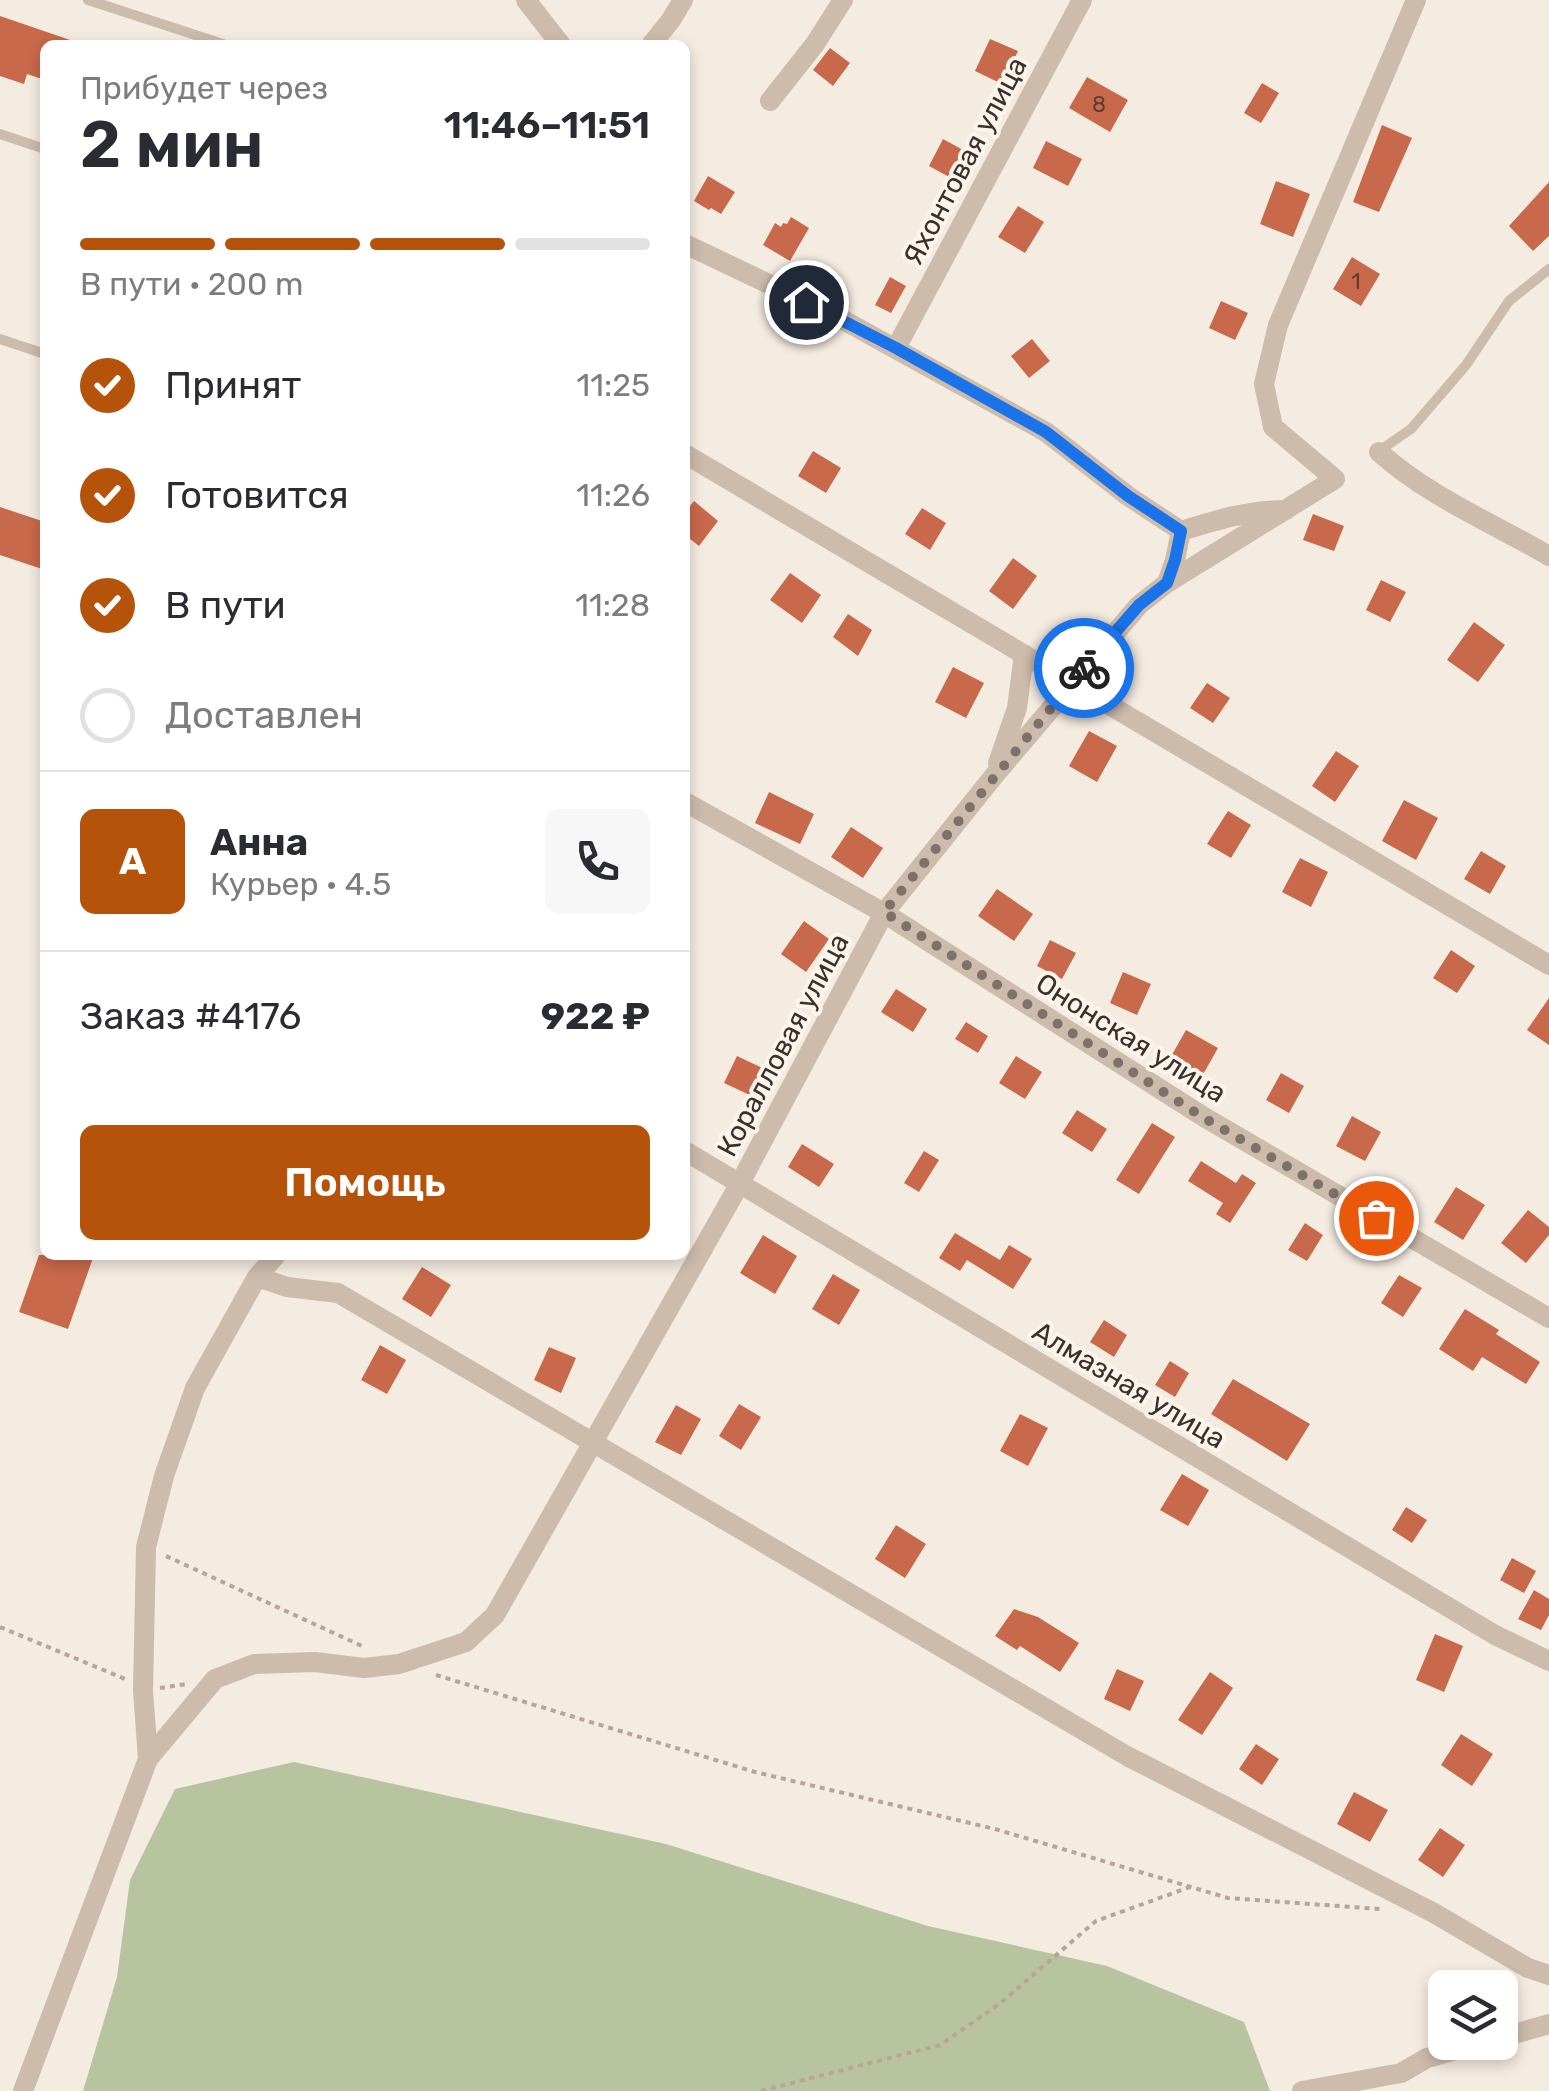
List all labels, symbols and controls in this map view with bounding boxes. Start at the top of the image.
street label: Яхонтовая улица [896,51,1034,271]
text: Прибудет через [80,69,328,107]
house number: 8 [1092,91,1106,118]
text: 11:46–11:51 [444,102,650,148]
text: 2 мин [80,106,264,183]
pin [764,260,849,345]
text: В пути · 200 m [80,265,304,303]
house number: 1 [1351,268,1361,295]
icon: home [779,275,834,330]
icon: check [80,358,135,413]
text: Принят [165,362,301,408]
text: 11:25 [577,366,650,404]
icon: check [80,468,135,523]
text: Готовится [165,472,349,518]
text: 11:26 [576,476,650,514]
icon: check [80,578,135,633]
text: В пути [165,582,286,628]
text: 11:28 [575,586,650,624]
courier [1034,618,1134,718]
icon: bike [1057,641,1112,696]
text: Доставлен [165,692,363,738]
button: phone [545,809,650,914]
text: Анна [210,819,308,865]
text: А [119,838,146,884]
text: Курьер · 4.5 [210,865,391,903]
street label: Коралловая улица [710,928,856,1162]
street label: Ононская улица [1030,966,1232,1110]
text: Заказ #4176 [80,993,302,1039]
text: 922 ₽ [541,993,650,1039]
button: Помощь [80,1125,650,1240]
pin [1334,1176,1419,1261]
icon: bag [1349,1191,1404,1246]
street label: Алмазная улица [1027,1314,1231,1456]
map controls [1428,1970,1518,2060]
button: layers [1428,1970,1518,2060]

